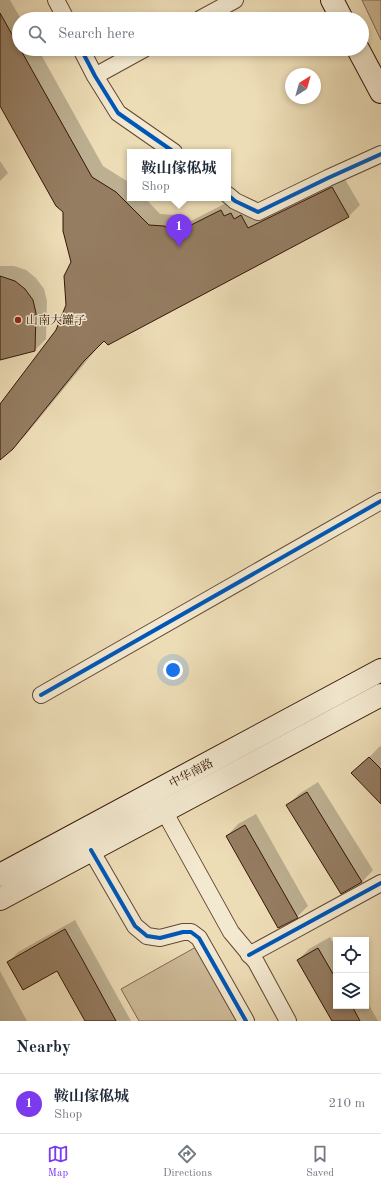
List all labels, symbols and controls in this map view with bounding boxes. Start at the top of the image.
search box [12,12,369,56]
icon: search [26,23,48,45]
text: Search here [58,27,135,42]
north arrow [285,68,321,104]
popup [127,149,231,201]
text: 鞍山傢俬城 [141,162,217,177]
text: Shop [141,180,170,193]
pin: 1 [166,214,192,247]
place label: 山南大罐子 [26,313,86,327]
marker: 山南大罐子 [13,315,23,325]
your location [163,660,183,680]
street label: 中华南路 [167,756,215,790]
map controls [333,937,369,1009]
button: locate [333,937,369,973]
button: layers [333,973,369,1009]
text: Nearby [16,1039,71,1056]
text: 鞍山傢俬城 [54,1090,129,1105]
text: 1 [25,1097,33,1110]
text: 210 m [328,1097,365,1110]
text: Shop [54,1108,82,1121]
tab: Map [47,1143,69,1181]
tab: Directions [163,1143,212,1181]
tab: Saved [306,1143,334,1181]

